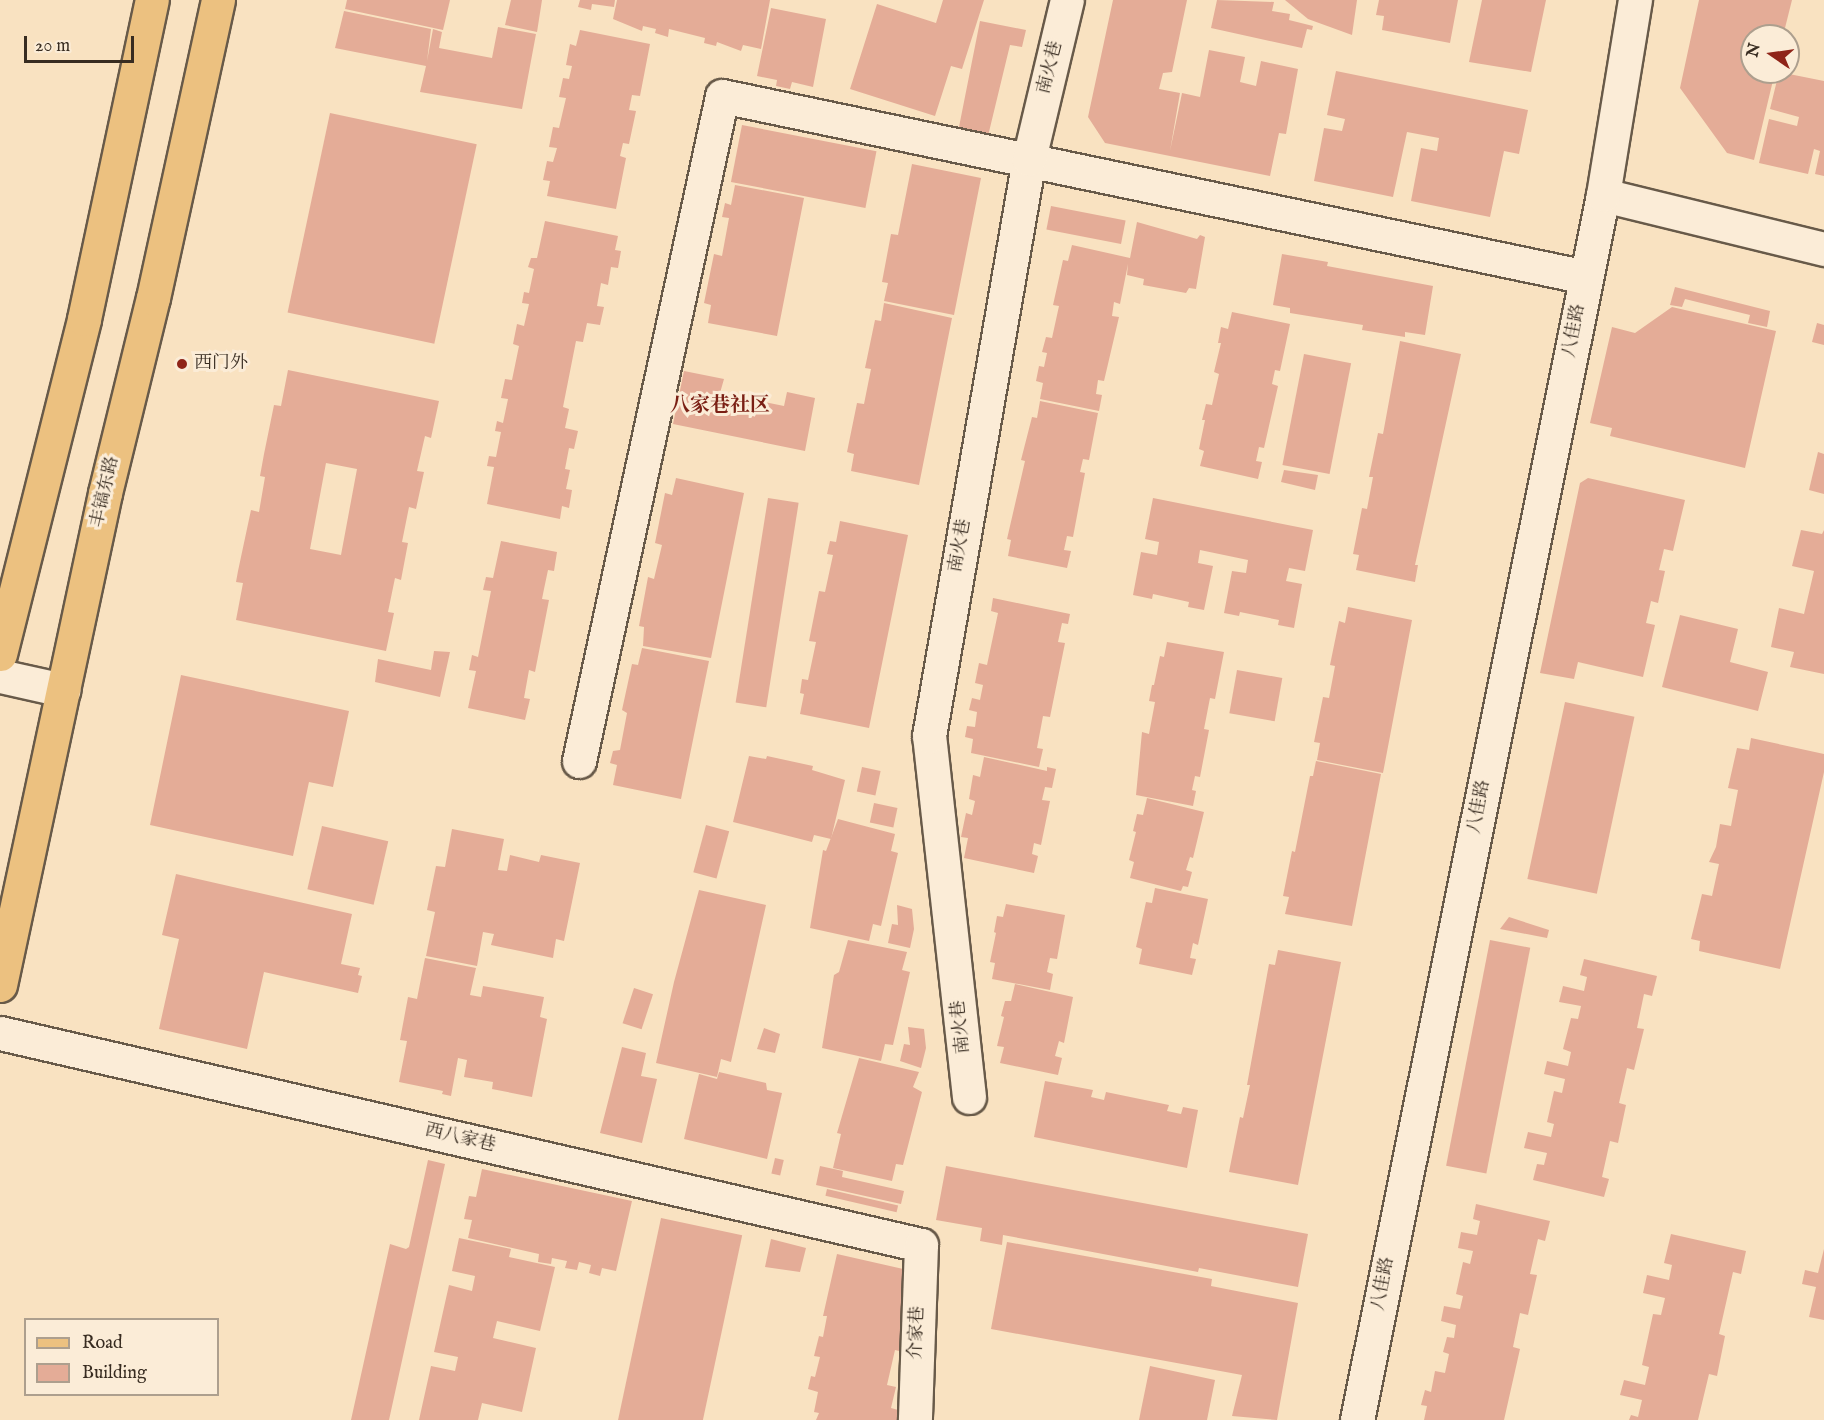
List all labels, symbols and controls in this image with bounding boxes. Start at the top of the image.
scale bar [27,24,136,62]
north arrow [1740,24,1800,84]
text: 20 m [35,35,70,58]
street label: 南火巷 [1034,39,1068,97]
text: N [1743,41,1766,59]
street label: 八佳路 [1559,302,1591,360]
place label: 西门外 [194,353,248,375]
marker: 西门外 [175,357,189,371]
district label: 八家巷社区 [670,393,770,417]
street label: 丰镐东路 [87,454,125,530]
street label: 南火巷 [946,518,976,574]
street label: 八佳路 [1464,778,1496,836]
street label: 南火巷 [948,999,976,1055]
street label: 西八家巷 [422,1120,498,1158]
street label: 八佳路 [1368,1255,1400,1313]
street label: 介家巷 [906,1306,930,1360]
legend [24,1318,219,1396]
text: Road [82,1332,123,1355]
text: Building [82,1362,147,1385]

